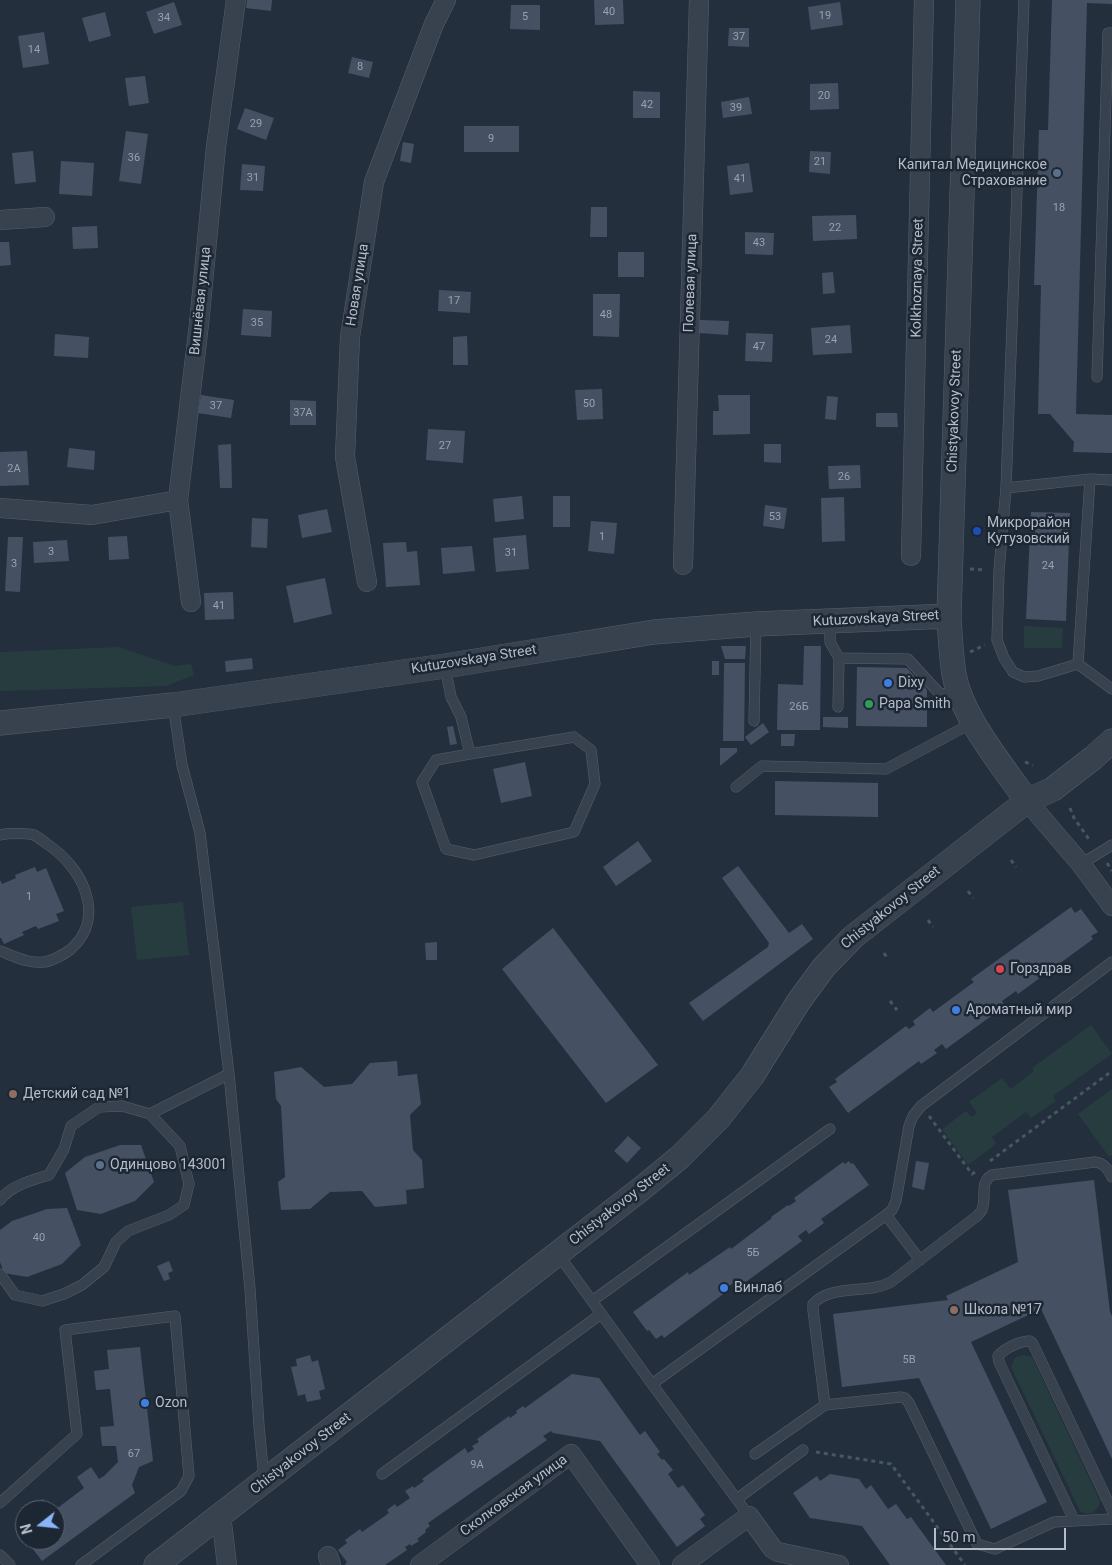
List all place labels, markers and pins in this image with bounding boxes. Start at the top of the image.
place label: Капитал Медицинское Страхование [898,157,1047,190]
marker: Капитал Медицинское Страхование [1051,167,1063,179]
place label: Микрорайон Кутузовский [987,515,1070,548]
marker: Микрорайон Кутузовский [971,525,983,537]
place label: Dixy [898,675,924,691]
marker: Dixy [882,677,894,689]
place label: Papa Smith [879,696,951,712]
marker: Papa Smith [863,698,875,710]
place label: Горздрав [1010,961,1071,977]
marker: Горздрав [994,963,1006,975]
place label: Ароматный мир [966,1002,1072,1018]
marker: Ароматный мир [950,1004,962,1016]
place label: Детский сад №1 [23,1086,131,1102]
marker: Детский сад №1 [7,1088,19,1100]
place label: Одинцово 143001 [110,1157,227,1173]
marker: Одинцово 143001 [94,1159,106,1171]
place label: Винлаб [734,1280,782,1296]
marker: Винлаб [718,1282,730,1294]
place label: Школа №17 [964,1302,1042,1318]
marker: Школа №17 [948,1304,960,1316]
place label: Ozon [155,1395,187,1411]
marker: Ozon [139,1397,151,1409]

